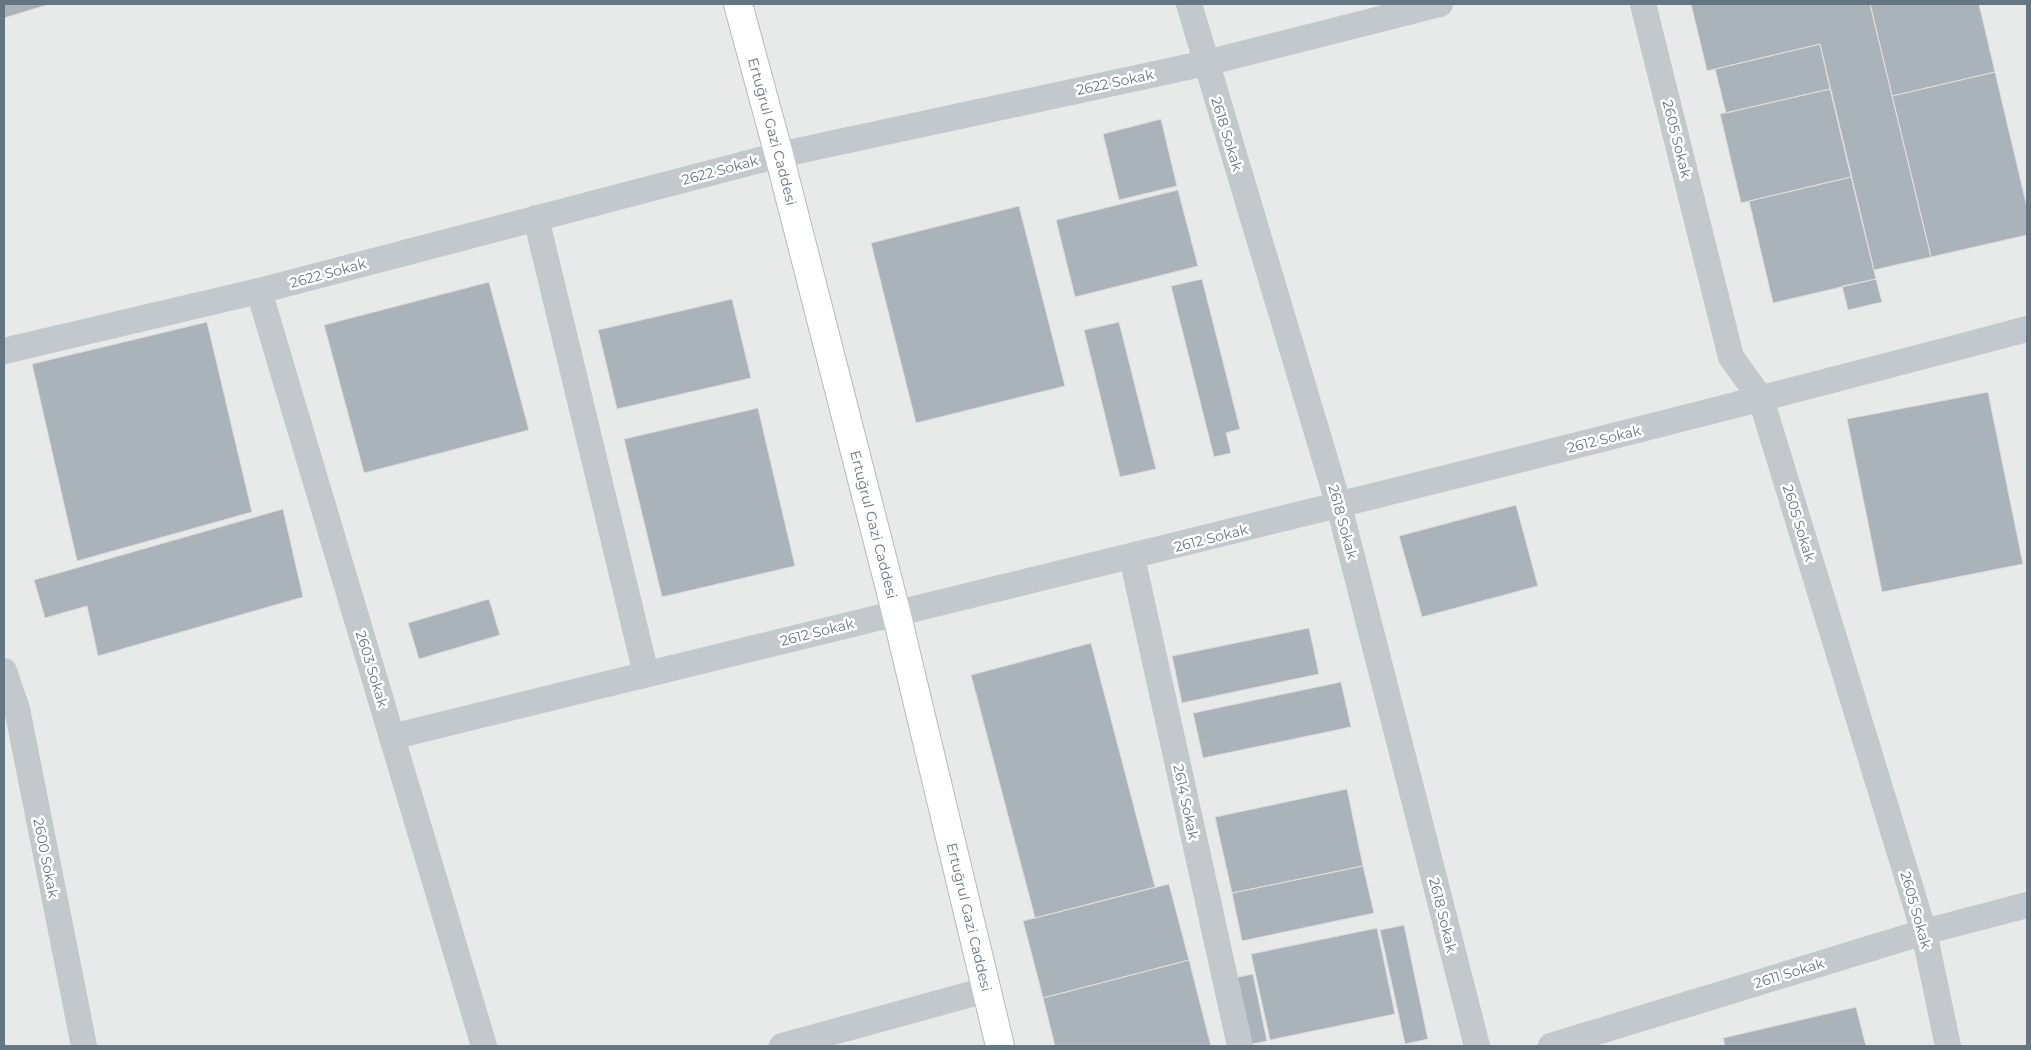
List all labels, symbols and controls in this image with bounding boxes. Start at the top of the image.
street label: Ertuğrul Gazi Caddesi [744,56,801,207]
street label: 2622 Sokak [1075,65,1156,99]
street label: 2618 Sokak [1207,95,1247,174]
street label: 2605 Sokak [1659,98,1696,180]
street label: 2622 Sokak [680,151,761,189]
street label: 2622 Sokak [288,254,369,292]
street label: 2612 Sokak [1565,421,1643,457]
street label: Ertuğrul Gazi Caddesi [846,449,901,601]
street label: 2605 Sokak [1779,482,1819,564]
street label: 2618 Sokak [1324,483,1362,562]
street label: 2612 Sokak [1172,520,1250,556]
street label: 2612 Sokak [778,614,856,650]
street label: 2603 Sokak [352,628,392,710]
street label: 2614 Sokak [1169,763,1203,842]
street label: 2600 Sokak [29,817,63,900]
street label: Ertuğrul Gazi Caddesi [943,841,996,993]
street label: 2605 Sokak [1896,869,1936,951]
street label: 2618 Sokak [1425,876,1461,955]
street label: 2611 Sokak [1752,954,1827,992]

